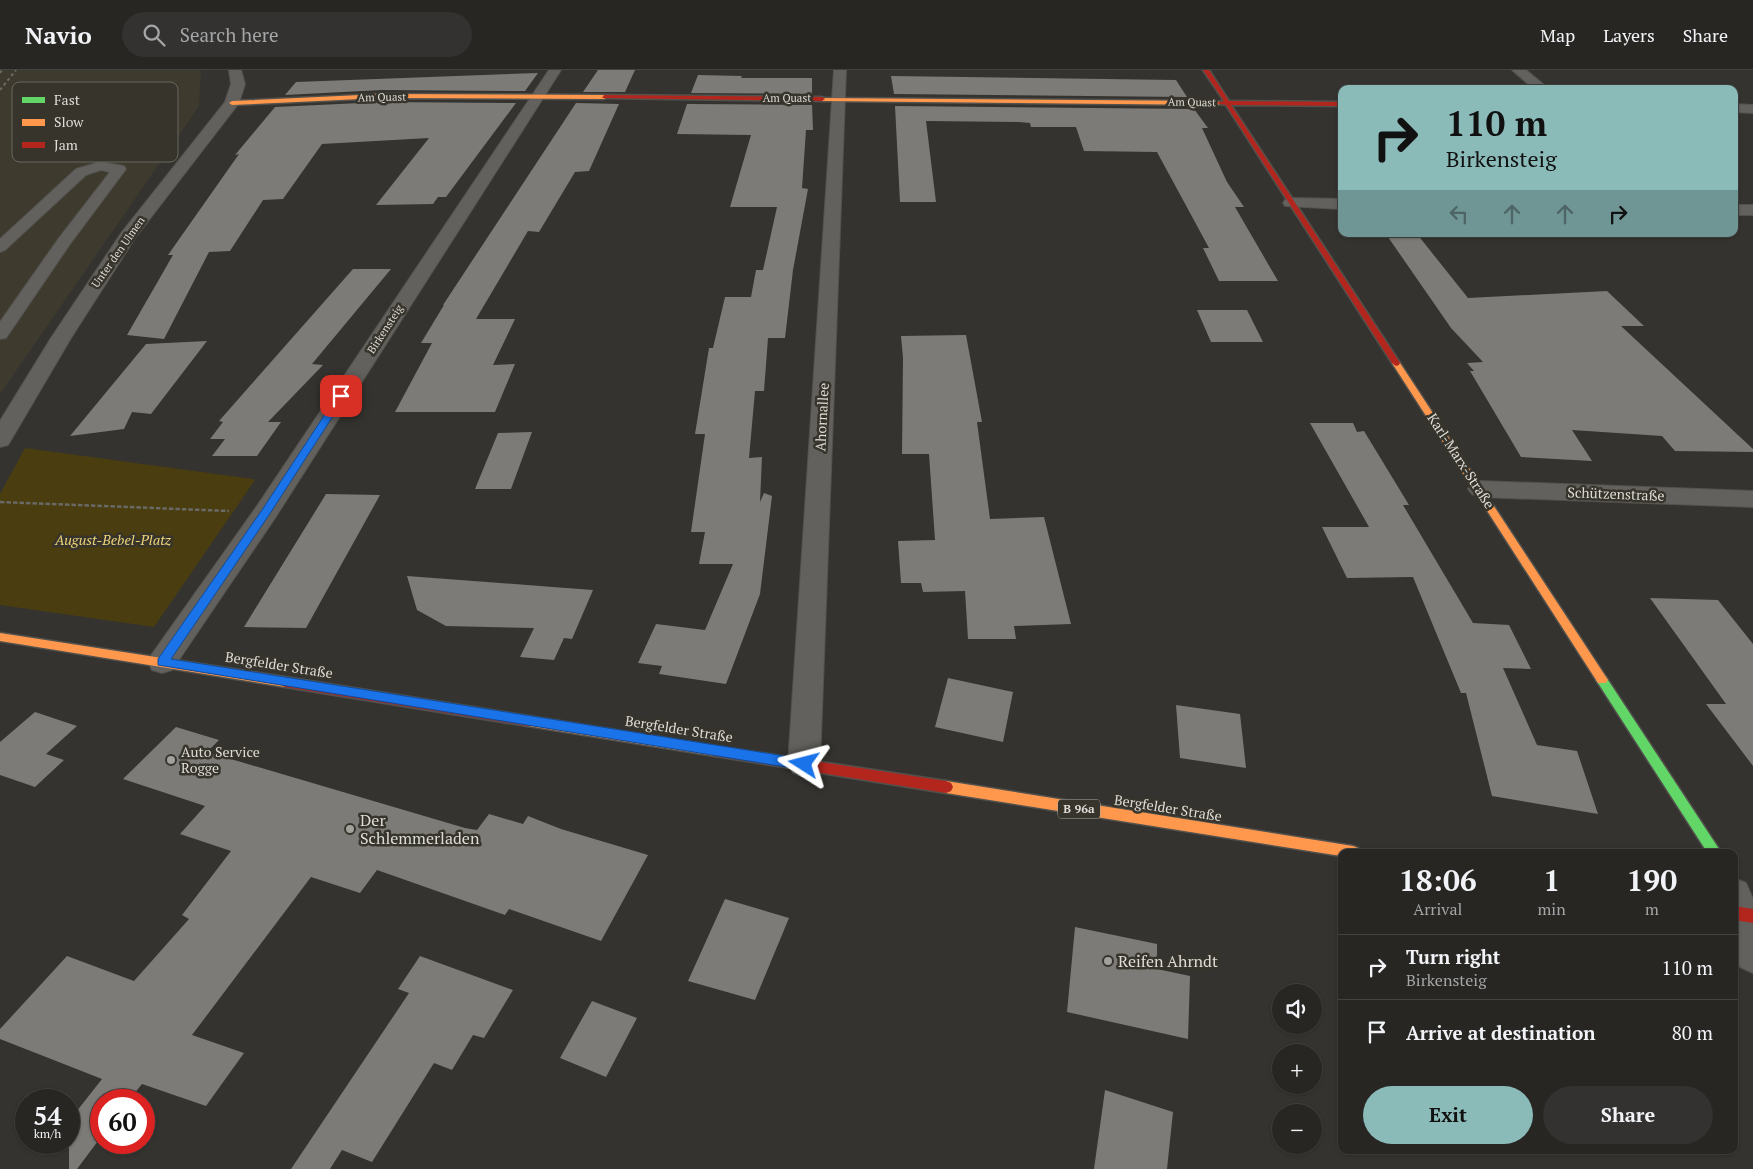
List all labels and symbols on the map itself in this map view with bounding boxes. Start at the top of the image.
legend [12,82,178,162]
text: Fast [54,90,81,109]
street label: Am Quast [358,90,406,104]
street label: Am Quast [763,91,811,105]
street label: Am Quast [1168,95,1216,109]
text: Slow [54,112,84,131]
text: Jam [54,135,78,154]
street label: Unter den Ulmen [88,213,148,290]
street label: Birkensteig [364,302,406,356]
pin [320,375,362,417]
street label: Ahornallee [810,382,833,452]
street label: Karl-Marx-Straße [1423,409,1499,512]
street label: Schützenstraße [1567,482,1665,505]
park label: August-Bebel-Platz [54,530,172,549]
street label: Bergfelder Straße [224,647,334,682]
street label: Bergfelder Straße [624,711,734,746]
position arrow [777,737,829,789]
place label: Auto Service Rogge [181,742,260,777]
marker: Auto Service Rogge [165,754,177,766]
street label: Bergfelder Straße [1113,790,1223,825]
road number: B 96a [1058,800,1100,819]
place label: Der Schlemmerladen [360,809,480,849]
marker: Der Schlemmerladen [344,823,356,835]
place label: Reifen Ahrndt [1118,950,1218,972]
marker: Reifen Ahrndt [1102,955,1114,967]
speed limit sign: 60 [90,1089,155,1154]

